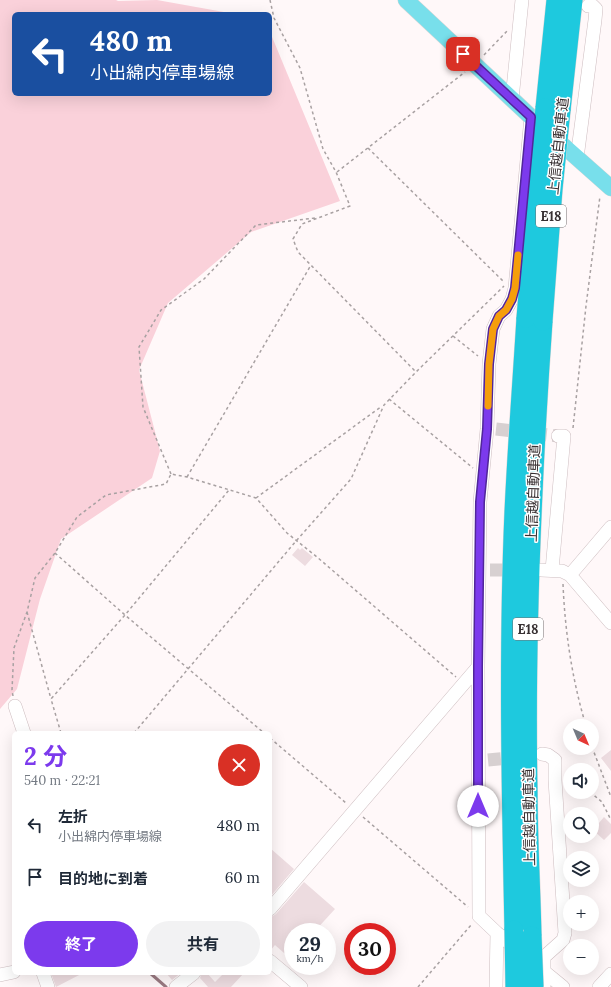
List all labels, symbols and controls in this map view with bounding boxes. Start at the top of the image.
text: 480 m [90,23,172,59]
icon: left [24,28,76,80]
pin [446,37,480,71]
icon: arrive [452,43,474,65]
text: 小出綿内停車場線 [90,61,234,84]
street label: 上信越自動車道 [544,96,572,196]
road number: E18 [536,205,566,227]
street label: 上信越自動車道 [522,444,544,542]
road number: E18 [513,618,543,640]
north arrow [563,719,599,755]
map controls [563,719,599,975]
text: 2 分 [24,741,67,772]
button: close [218,744,260,786]
button: sound [563,763,599,799]
street label: 上信越自動車道 [519,768,539,866]
text: 540 m · 22:21 [24,772,100,789]
position arrow [457,785,499,827]
text: 左折 [58,807,88,826]
button: search [563,807,599,843]
icon: left [24,814,46,836]
text: 480 m [217,816,260,835]
text: 小出綿内停車場線 [58,828,162,845]
button: layers [563,851,599,887]
icon: arrive [24,866,46,888]
text: 60 m [225,868,260,887]
text: 目的地に到着 [58,869,148,888]
button: + [563,895,599,931]
button: 終了 [24,921,138,967]
button: 共有 [146,921,260,967]
speed limit sign: 30 [344,923,396,975]
text: 29 [299,931,321,956]
button: − [563,939,599,975]
text: km/h [296,952,324,965]

